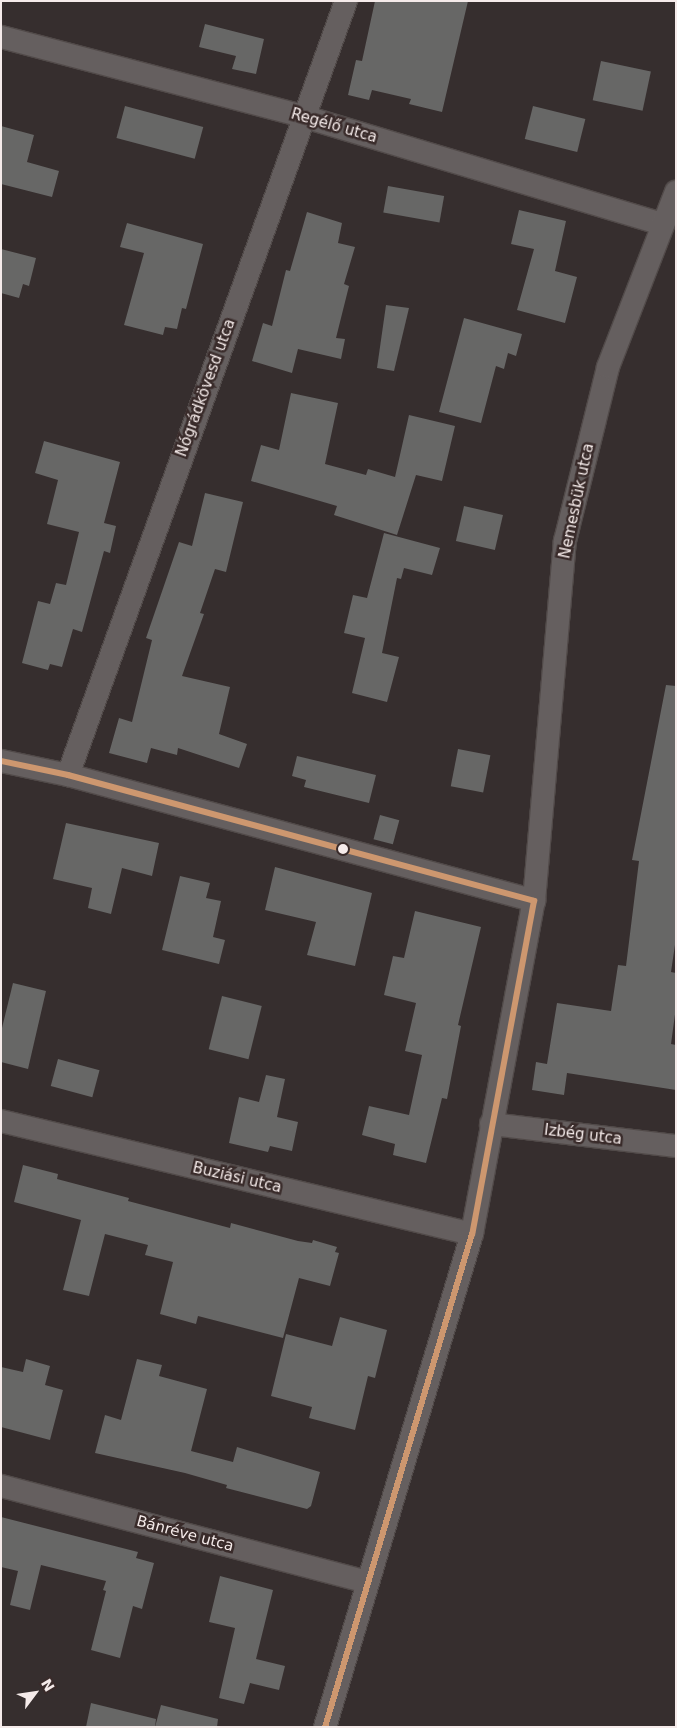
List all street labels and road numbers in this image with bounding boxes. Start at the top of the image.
street label: Regélő utca [289,105,379,147]
street label: Nógrádkövesd utca [173,317,239,459]
street label: Nemesbük utca [556,442,598,560]
street label: Izbég utca [543,1121,623,1149]
street label: Buziási utca [191,1159,283,1197]
street label: Bánréve utca [134,1512,236,1556]

